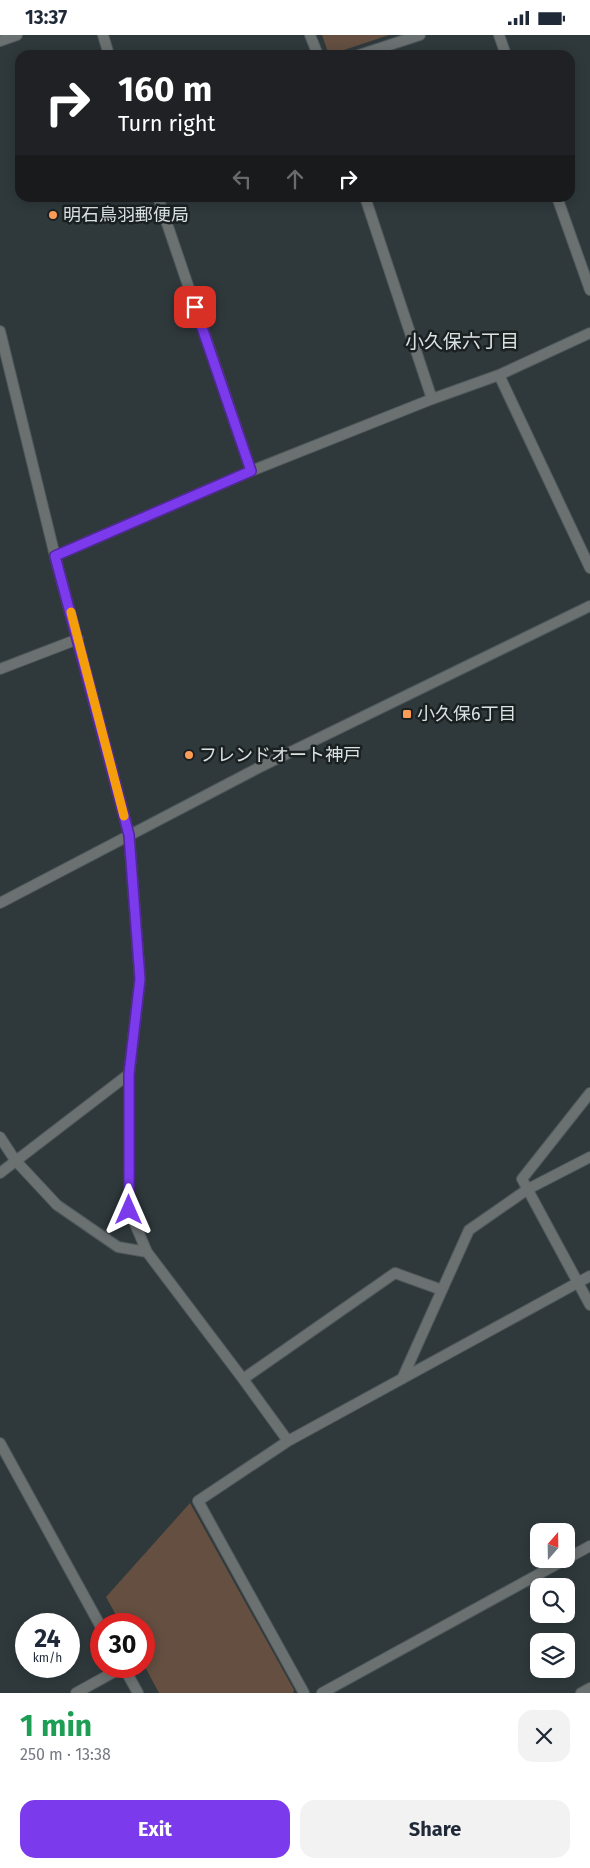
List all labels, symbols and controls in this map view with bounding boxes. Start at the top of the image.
text: 13:37 [25,6,67,29]
text: 160 m [118,68,212,110]
icon: right [35,70,100,135]
text: Turn right [118,110,215,137]
icon: left [228,165,256,193]
icon: ahead [281,165,309,193]
icon: right [334,165,362,193]
place label: 明石鳥羽郵便局 [63,204,189,226]
marker: 明石鳥羽郵便局 [47,209,59,221]
pin [174,286,216,328]
icon: arrive [181,293,209,321]
district label: 小久保六丁目 [405,330,519,353]
place label: 小久保6丁目 [417,703,517,725]
marker: 小久保6丁目 [401,708,413,720]
place label: フレンドオート神戸 [199,744,361,766]
marker: フレンドオート神戸 [183,749,195,761]
position arrow [102,1183,154,1235]
north arrow [530,1523,575,1567]
map controls [530,1523,575,1678]
button: search [530,1578,575,1623]
speed limit sign: 30 [90,1613,155,1678]
text: 24 [34,1624,61,1654]
button: layers [530,1633,575,1678]
text: km/h [33,1651,62,1665]
text: 1 min [20,1708,92,1744]
button: close [518,1710,570,1762]
text: 250 m · 13:38 [20,1745,111,1764]
button: Exit [20,1800,290,1858]
button: Share [300,1800,570,1858]

